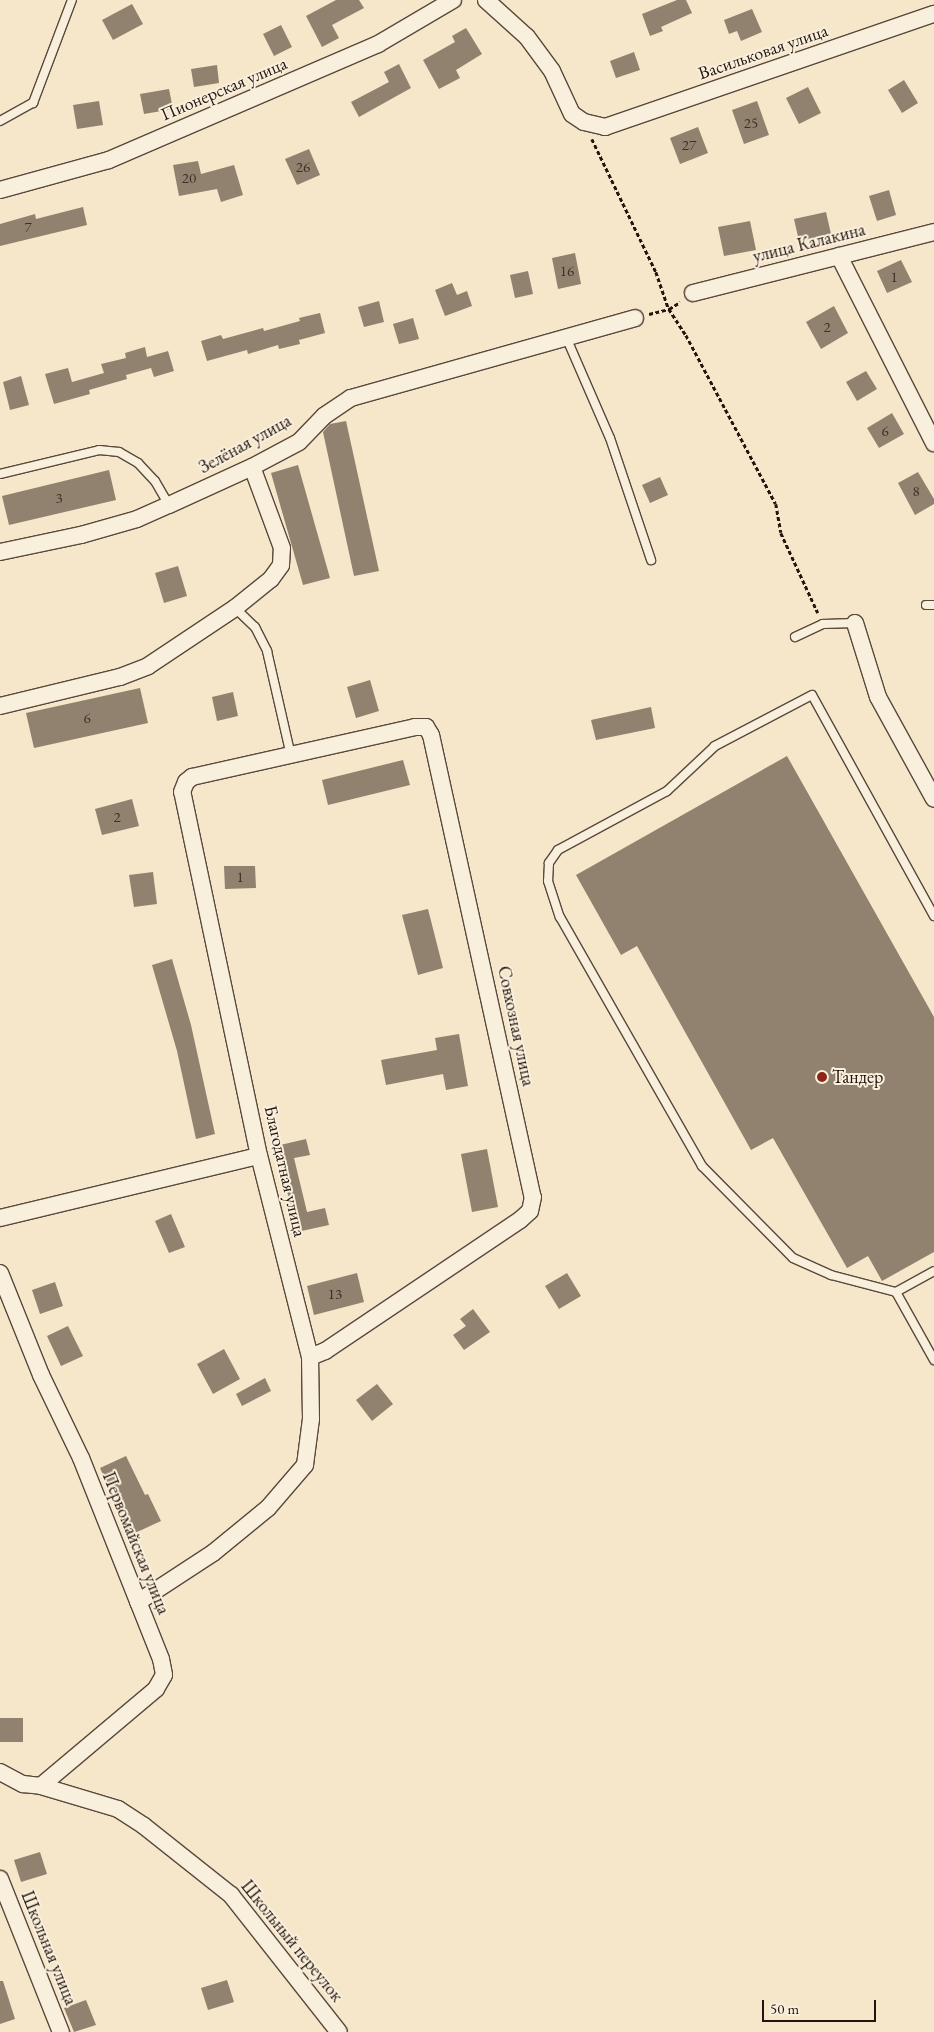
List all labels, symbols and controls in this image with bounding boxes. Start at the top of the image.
street label: Васильковая улица [695,20,831,84]
street label: Пионерская улица [158,53,290,125]
house number: 25 [744,114,758,132]
house number: 27 [682,136,696,154]
house number: 26 [296,158,310,176]
house number: 20 [182,169,196,187]
house number: 7 [24,218,32,236]
street label: улица Калакина [750,219,868,267]
house number: 16 [560,262,574,280]
house number: 1 [890,268,898,286]
house number: 2 [823,318,831,336]
street label: Зелёная улица [195,410,295,478]
house number: 6 [881,422,889,440]
house number: 8 [912,482,920,500]
house number: 3 [55,489,63,507]
house number: 6 [83,709,91,727]
house number: 2 [113,808,121,826]
house number: 1 [236,868,244,886]
street label: Совхозная улица [493,964,539,1088]
place label: Тандер [832,1066,883,1088]
marker: Тандер [816,1071,828,1083]
street label: Благодатная улица [259,1103,311,1239]
house number: 13 [328,1285,342,1303]
street label: Первомайская улица [98,1469,174,1617]
street label: Школьный переулок [236,1876,348,2006]
street label: Школьная улица [16,1888,82,2008]
scale bar [764,1990,878,2022]
text: 50 m [770,1999,799,2018]

